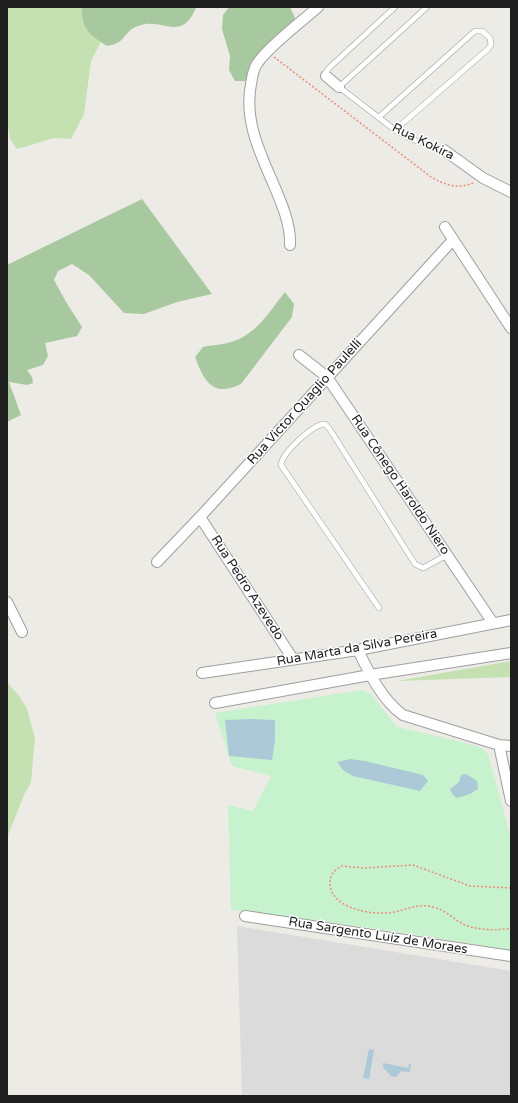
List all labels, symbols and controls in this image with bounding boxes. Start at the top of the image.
street label: Rua Kokira [389,120,457,164]
street label: Rua Victor Quaglio Paulelli [244,336,366,468]
street label: Rua Cônego Haroldo Niero [347,412,453,558]
street label: Rua Pedro Azevedo [207,533,287,643]
street label: Rua Marta da Silva Pereira [276,626,438,670]
street label: Rua Sargento Luíz de Moraes [287,914,469,958]

